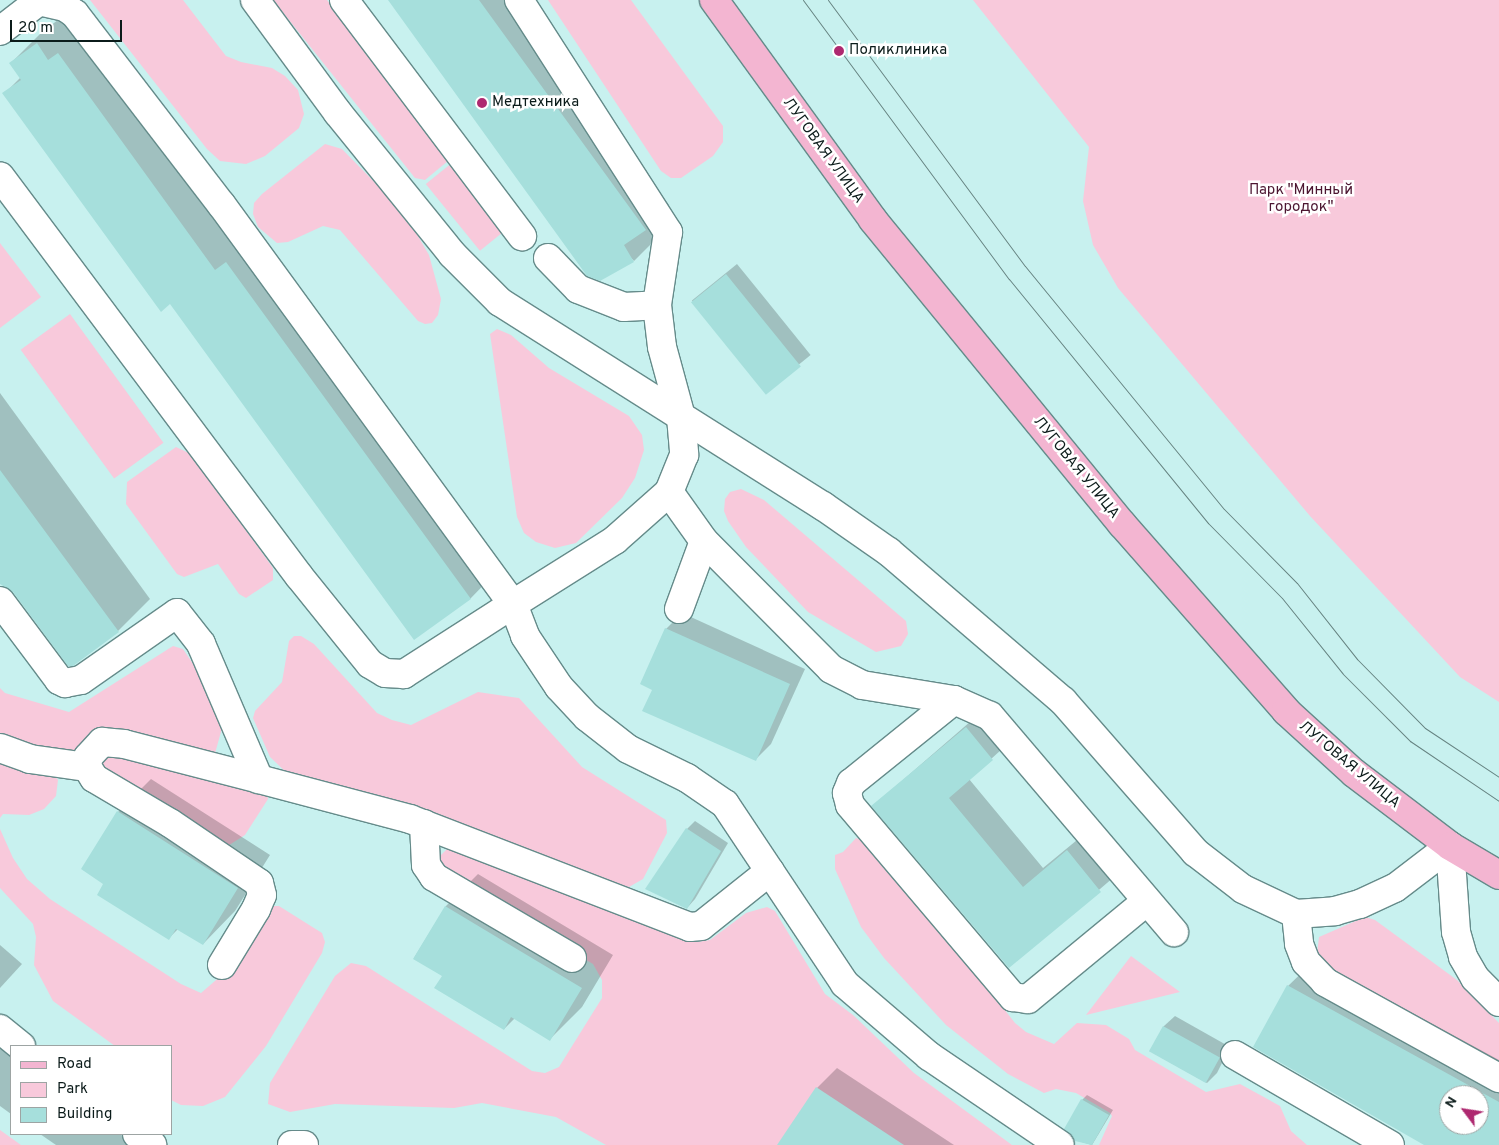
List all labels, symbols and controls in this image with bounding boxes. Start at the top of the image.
scale bar [12,10,125,42]
text: 20 m [18,19,53,38]
place label: Поликлиника [849,42,947,60]
marker: Поликлиника [833,45,845,57]
place label: Медтехника [492,94,579,112]
street label: ЛУГОВАЯ УЛИЦА [779,95,867,207]
marker: Медтехника [476,97,488,109]
park label: Парк "Минный городок" [1249,181,1353,216]
street label: ЛУГОВАЯ УЛИЦА [1029,413,1123,523]
street label: ЛУГОВАЯ УЛИЦА [1295,717,1403,813]
legend [10,1045,172,1135]
text: Road [57,1055,92,1074]
text: Park [57,1080,88,1099]
north arrow [1439,1085,1489,1135]
text: N [1442,1094,1461,1111]
text: Building [57,1105,112,1124]

